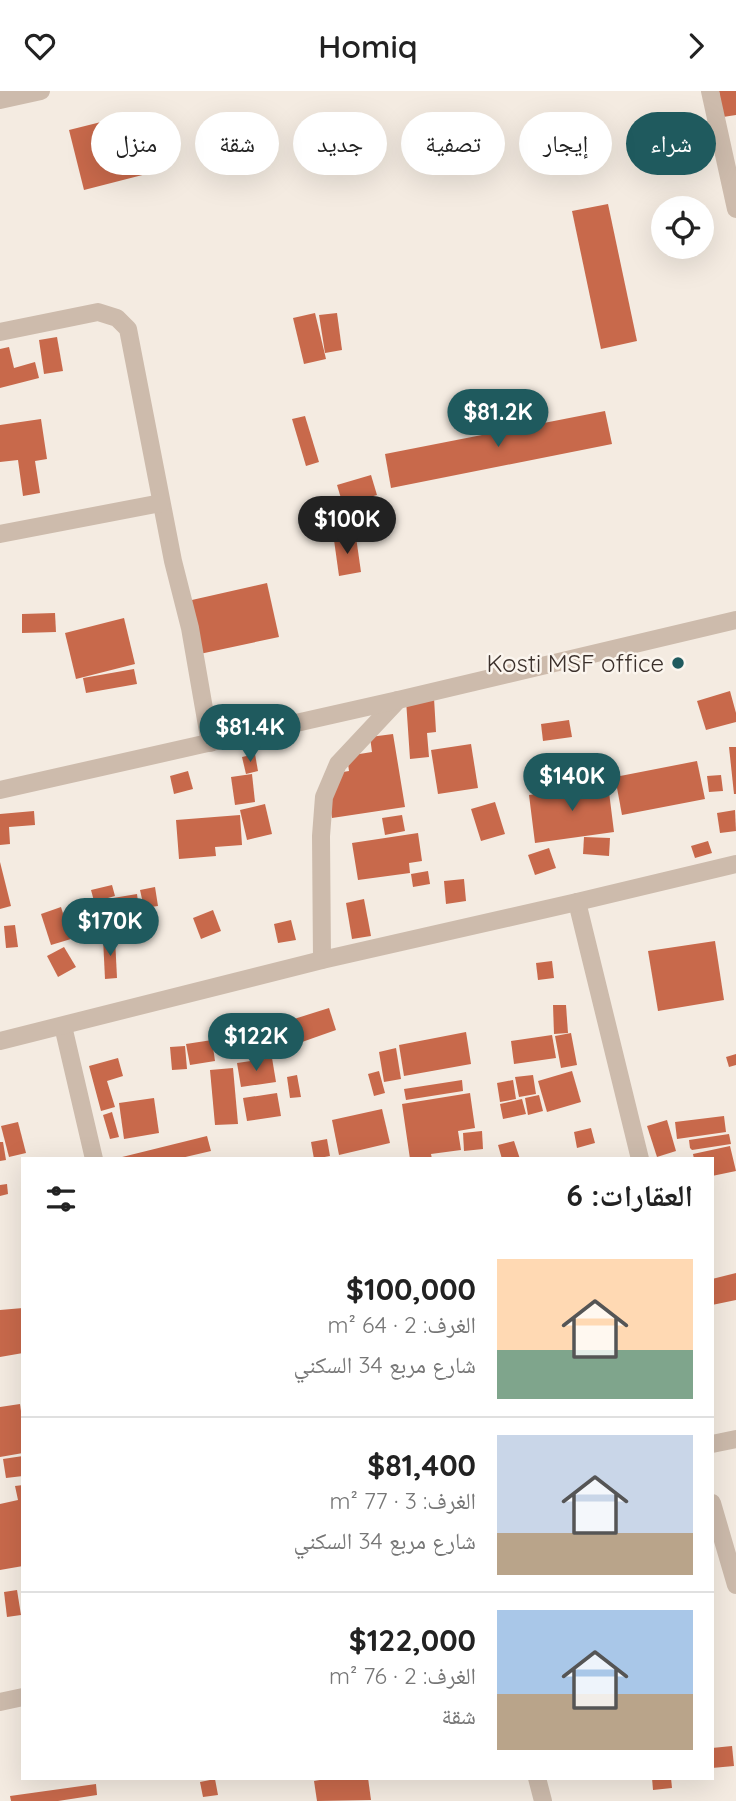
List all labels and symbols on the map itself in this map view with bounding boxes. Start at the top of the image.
pin: $81.2K [441,389,555,449]
pin: $100K [298,497,396,556]
place label: Kosti MSF office [486,648,664,678]
marker: Kosti MSF office [670,655,686,671]
pin: $81.4K [193,705,307,764]
pin: $140K [523,753,621,813]
pin: $170K [61,899,159,958]
pin: $122K [207,1013,305,1073]

